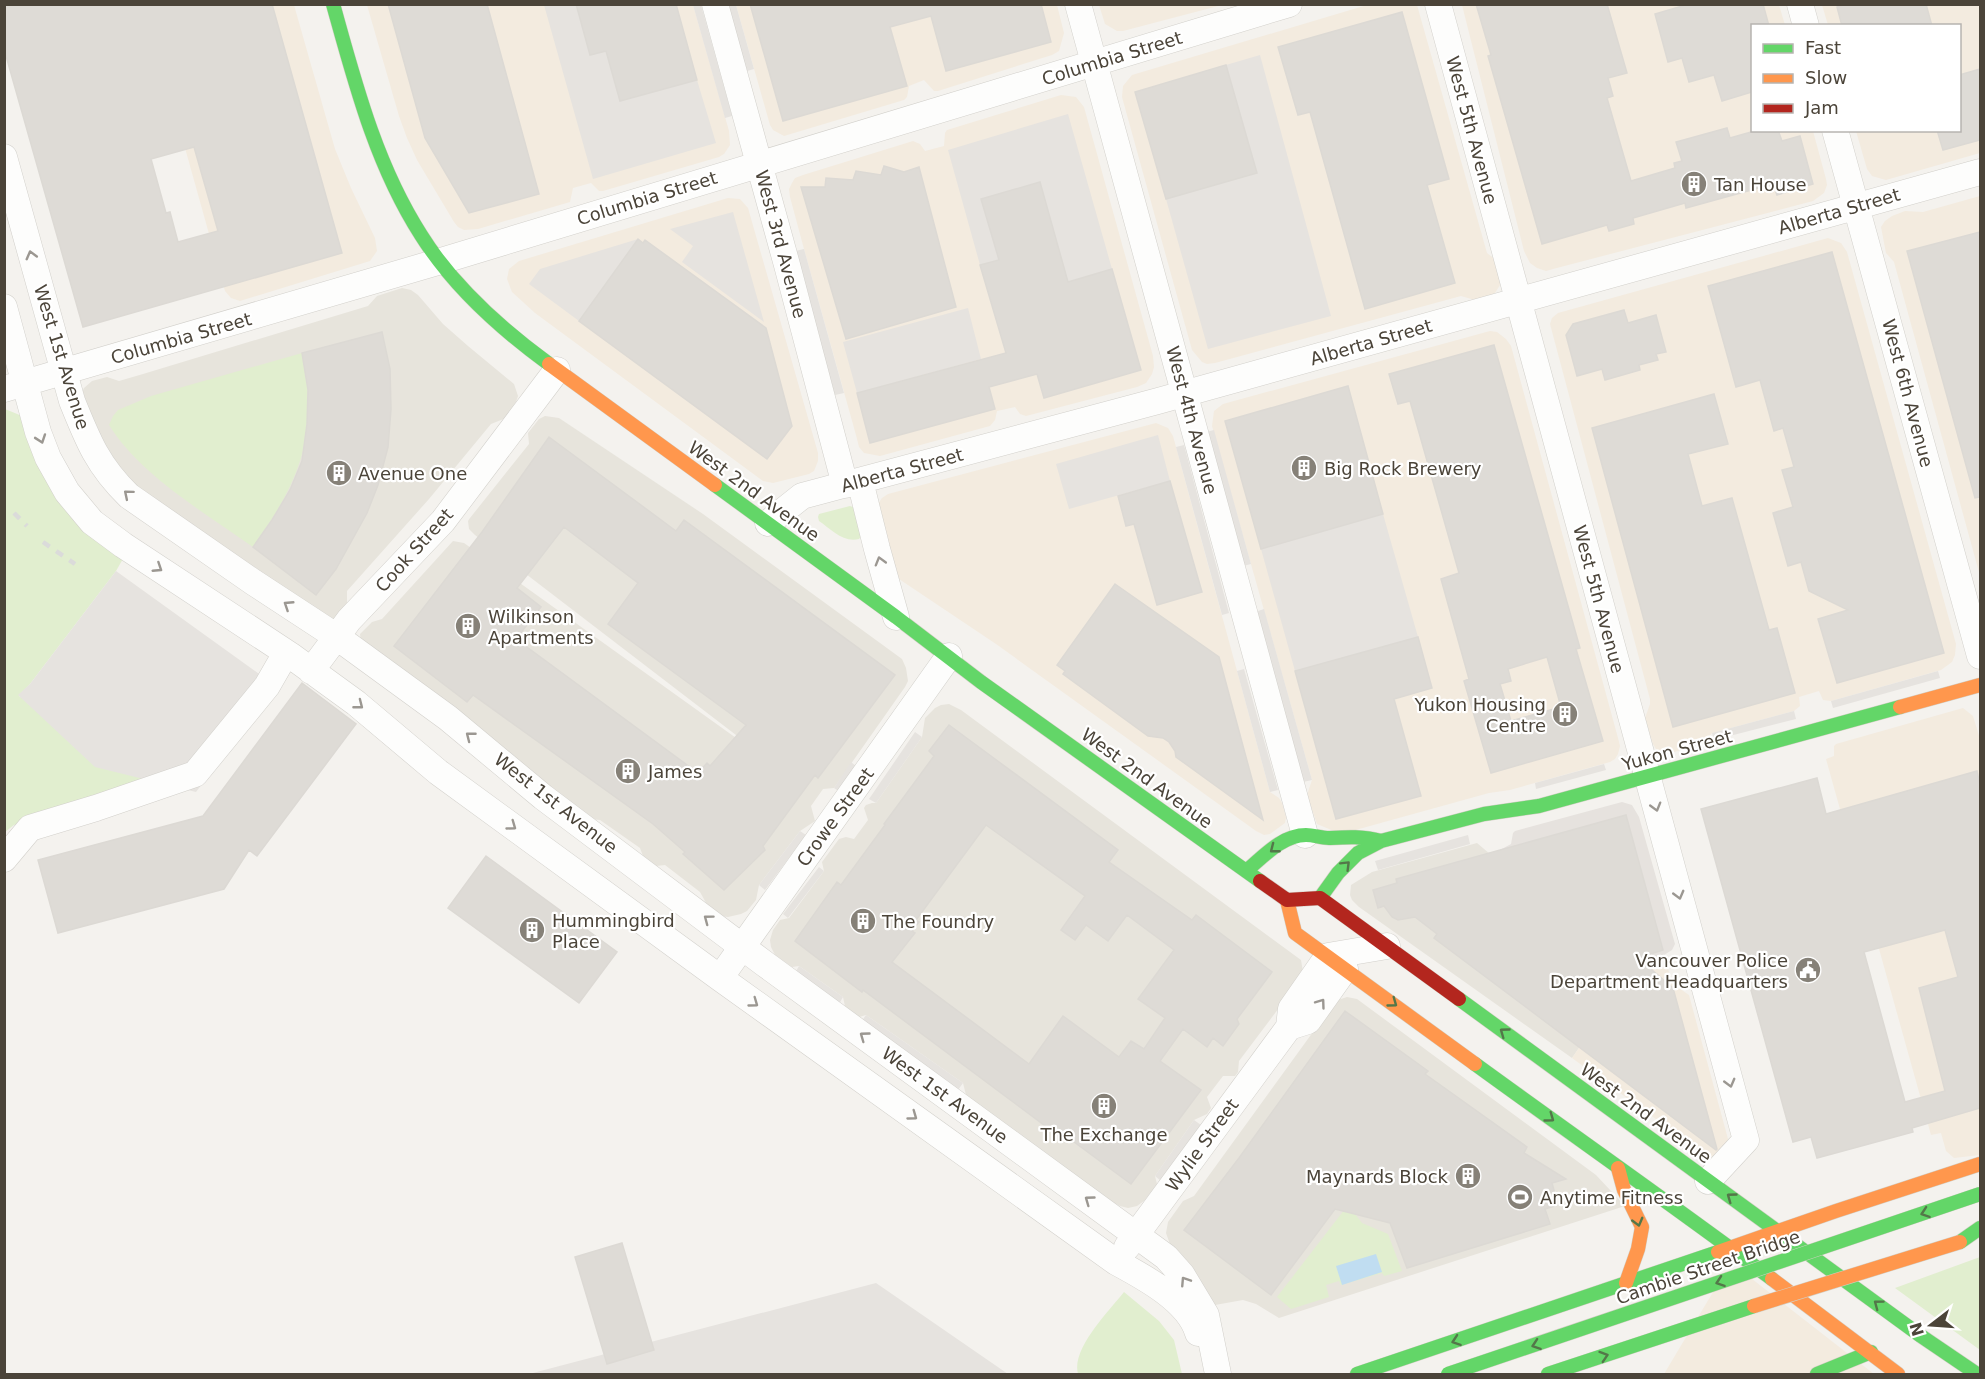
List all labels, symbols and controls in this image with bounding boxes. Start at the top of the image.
legend [1751,24,1961,132]
street label: Columbia Street [1039,27,1185,89]
text: Fast [1805,37,1841,58]
street label: West 5th Avenue [1442,54,1502,206]
text: Slow [1805,67,1847,88]
text: Jam [1804,97,1839,118]
street label: Columbia Street [574,167,720,229]
street label: West 3rd Avenue [751,168,811,320]
building icon: Tan House [1679,169,1709,199]
place label: Tan House [1713,174,1807,195]
street label: Alberta Street [1776,184,1902,238]
one-way arrow [26,250,39,260]
street label: West 1st Avenue [30,282,94,432]
street label: Columbia Street [108,308,254,368]
street label: Alberta Street [1308,315,1434,369]
street label: West 6th Avenue [1878,317,1938,469]
street label: West 4th Avenue [1162,344,1222,496]
one-way arrow [33,433,46,444]
street label: West 2nd Avenue [684,436,824,546]
street label: Alberta Street [839,444,965,496]
building icon: Big Rock Brewery [1289,453,1319,483]
building icon: Avenue One [324,458,354,488]
place label: Big Rock Brewery [1324,458,1482,479]
place label: Avenue One [358,463,467,484]
one-way arrow [123,490,134,501]
street label: Cook Street [371,504,457,596]
street label: West 5th Avenue [1569,523,1629,675]
one-way arrow [875,556,887,567]
one-way arrow [152,561,163,572]
one-way arrow [283,601,294,612]
place label: Wilkinson Apartments [488,606,594,648]
building icon: Wilkinson Apartments [453,611,483,641]
place label: Yukon Housing Centre [1414,694,1546,736]
one-way arrow [352,698,363,709]
building icon: Yukon Housing Centre [1550,699,1580,729]
street label: West 2nd Avenue [1077,723,1217,833]
street label: Yukon Street [1619,725,1734,775]
one-way arrow [466,732,477,743]
street label: West 1st Avenue [490,748,622,858]
building icon: James [613,756,643,786]
place label: James [647,761,702,782]
street label: Crowe Street [792,764,878,870]
one-way arrow [1649,801,1661,812]
one-way arrow [505,818,516,829]
one-way arrow [1270,842,1281,853]
one-way arrow [1339,861,1350,872]
one-way arrow [1672,890,1685,900]
building icon: The Foundry [848,906,878,936]
place label: Hummingbird Place [552,910,675,952]
place label: The Foundry [881,911,995,932]
building icon: Hummingbird Place [517,915,547,945]
one-way arrow [703,915,714,926]
place label: Vancouver Police Department Headquarters [1550,950,1788,992]
public building icon: Vancouver Police Department Headquarters [1793,955,1823,985]
one-way arrow [748,995,759,1006]
one-way arrow [1386,996,1397,1007]
one-way arrow [1314,999,1325,1010]
one-way arrow [1500,1028,1511,1039]
one-way arrow [859,1032,870,1043]
street label: West 1st Avenue [878,1042,1012,1148]
street label: West 2nd Avenue [1576,1058,1716,1168]
one-way arrow [1723,1078,1736,1088]
building icon: The Exchange [1089,1091,1119,1121]
street label: Wylie Street [1161,1094,1243,1196]
one-way arrow [906,1109,917,1120]
one-way arrow [1544,1111,1555,1122]
place label: The Exchange [1039,1124,1168,1145]
building icon: Maynards Block [1453,1161,1483,1191]
place label: Maynards Block [1306,1166,1449,1187]
sports icon: Anytime Fitness [1505,1182,1535,1212]
place label: Anytime Fitness [1540,1187,1683,1208]
one-way arrow [1727,1193,1738,1204]
one-way arrow [1085,1196,1096,1207]
one-way arrow [1920,1205,1931,1218]
one-way arrow [1631,1217,1644,1227]
street label: Cambie Street Bridge [1613,1226,1803,1308]
one-way arrow [1716,1275,1726,1287]
one-way arrow [1181,1277,1193,1287]
north arrow [1901,1295,1961,1355]
one-way arrow [1874,1301,1885,1312]
text: N [1906,1320,1928,1338]
one-way arrow [1451,1333,1461,1346]
one-way arrow [1531,1337,1542,1350]
one-way arrow [1598,1351,1609,1363]

